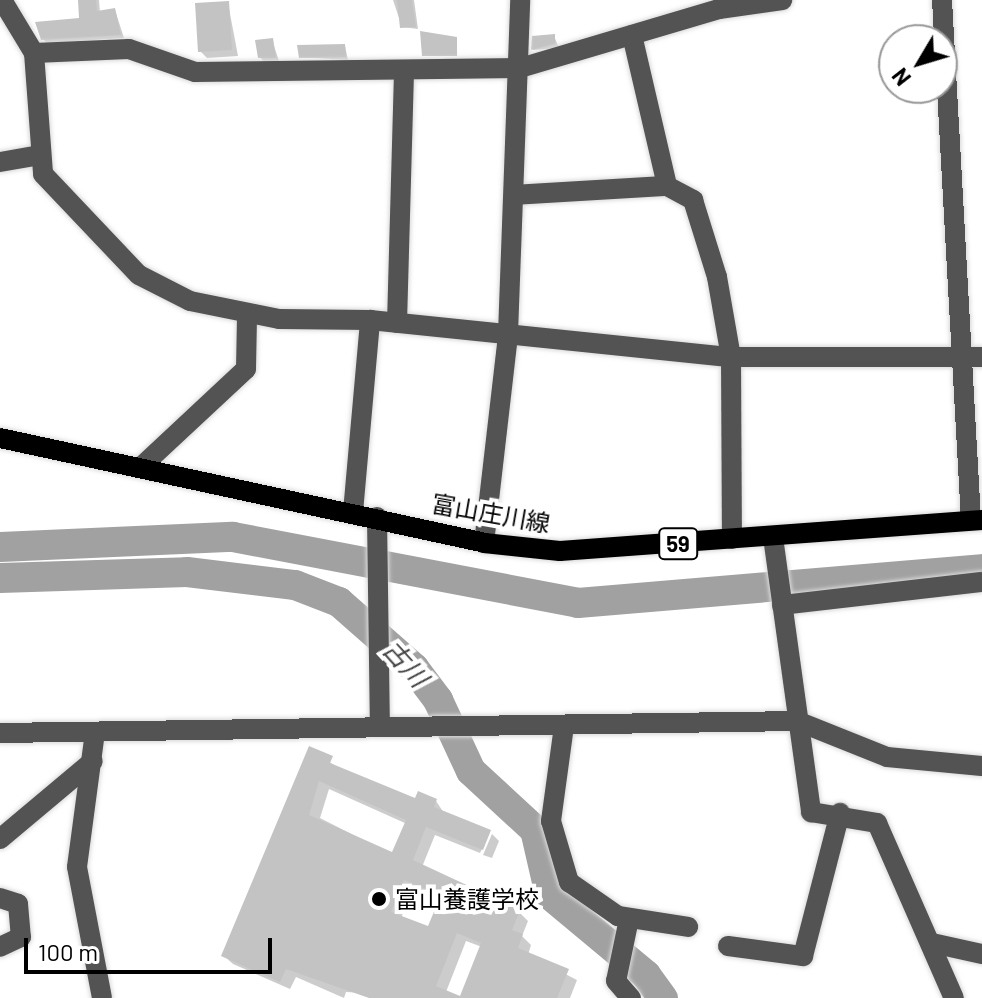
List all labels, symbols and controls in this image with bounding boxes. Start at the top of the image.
north arrow [878,24,958,104]
text: N [886,64,915,91]
street label: 富山庄川線 [429,488,553,538]
road number: 59 [658,526,698,562]
water label: 古川 [377,633,435,693]
place label: 富山養護学校 [395,885,539,913]
marker: 富山養護学校 [370,890,388,908]
scale bar [28,922,276,972]
text: 100 m [38,937,98,966]

